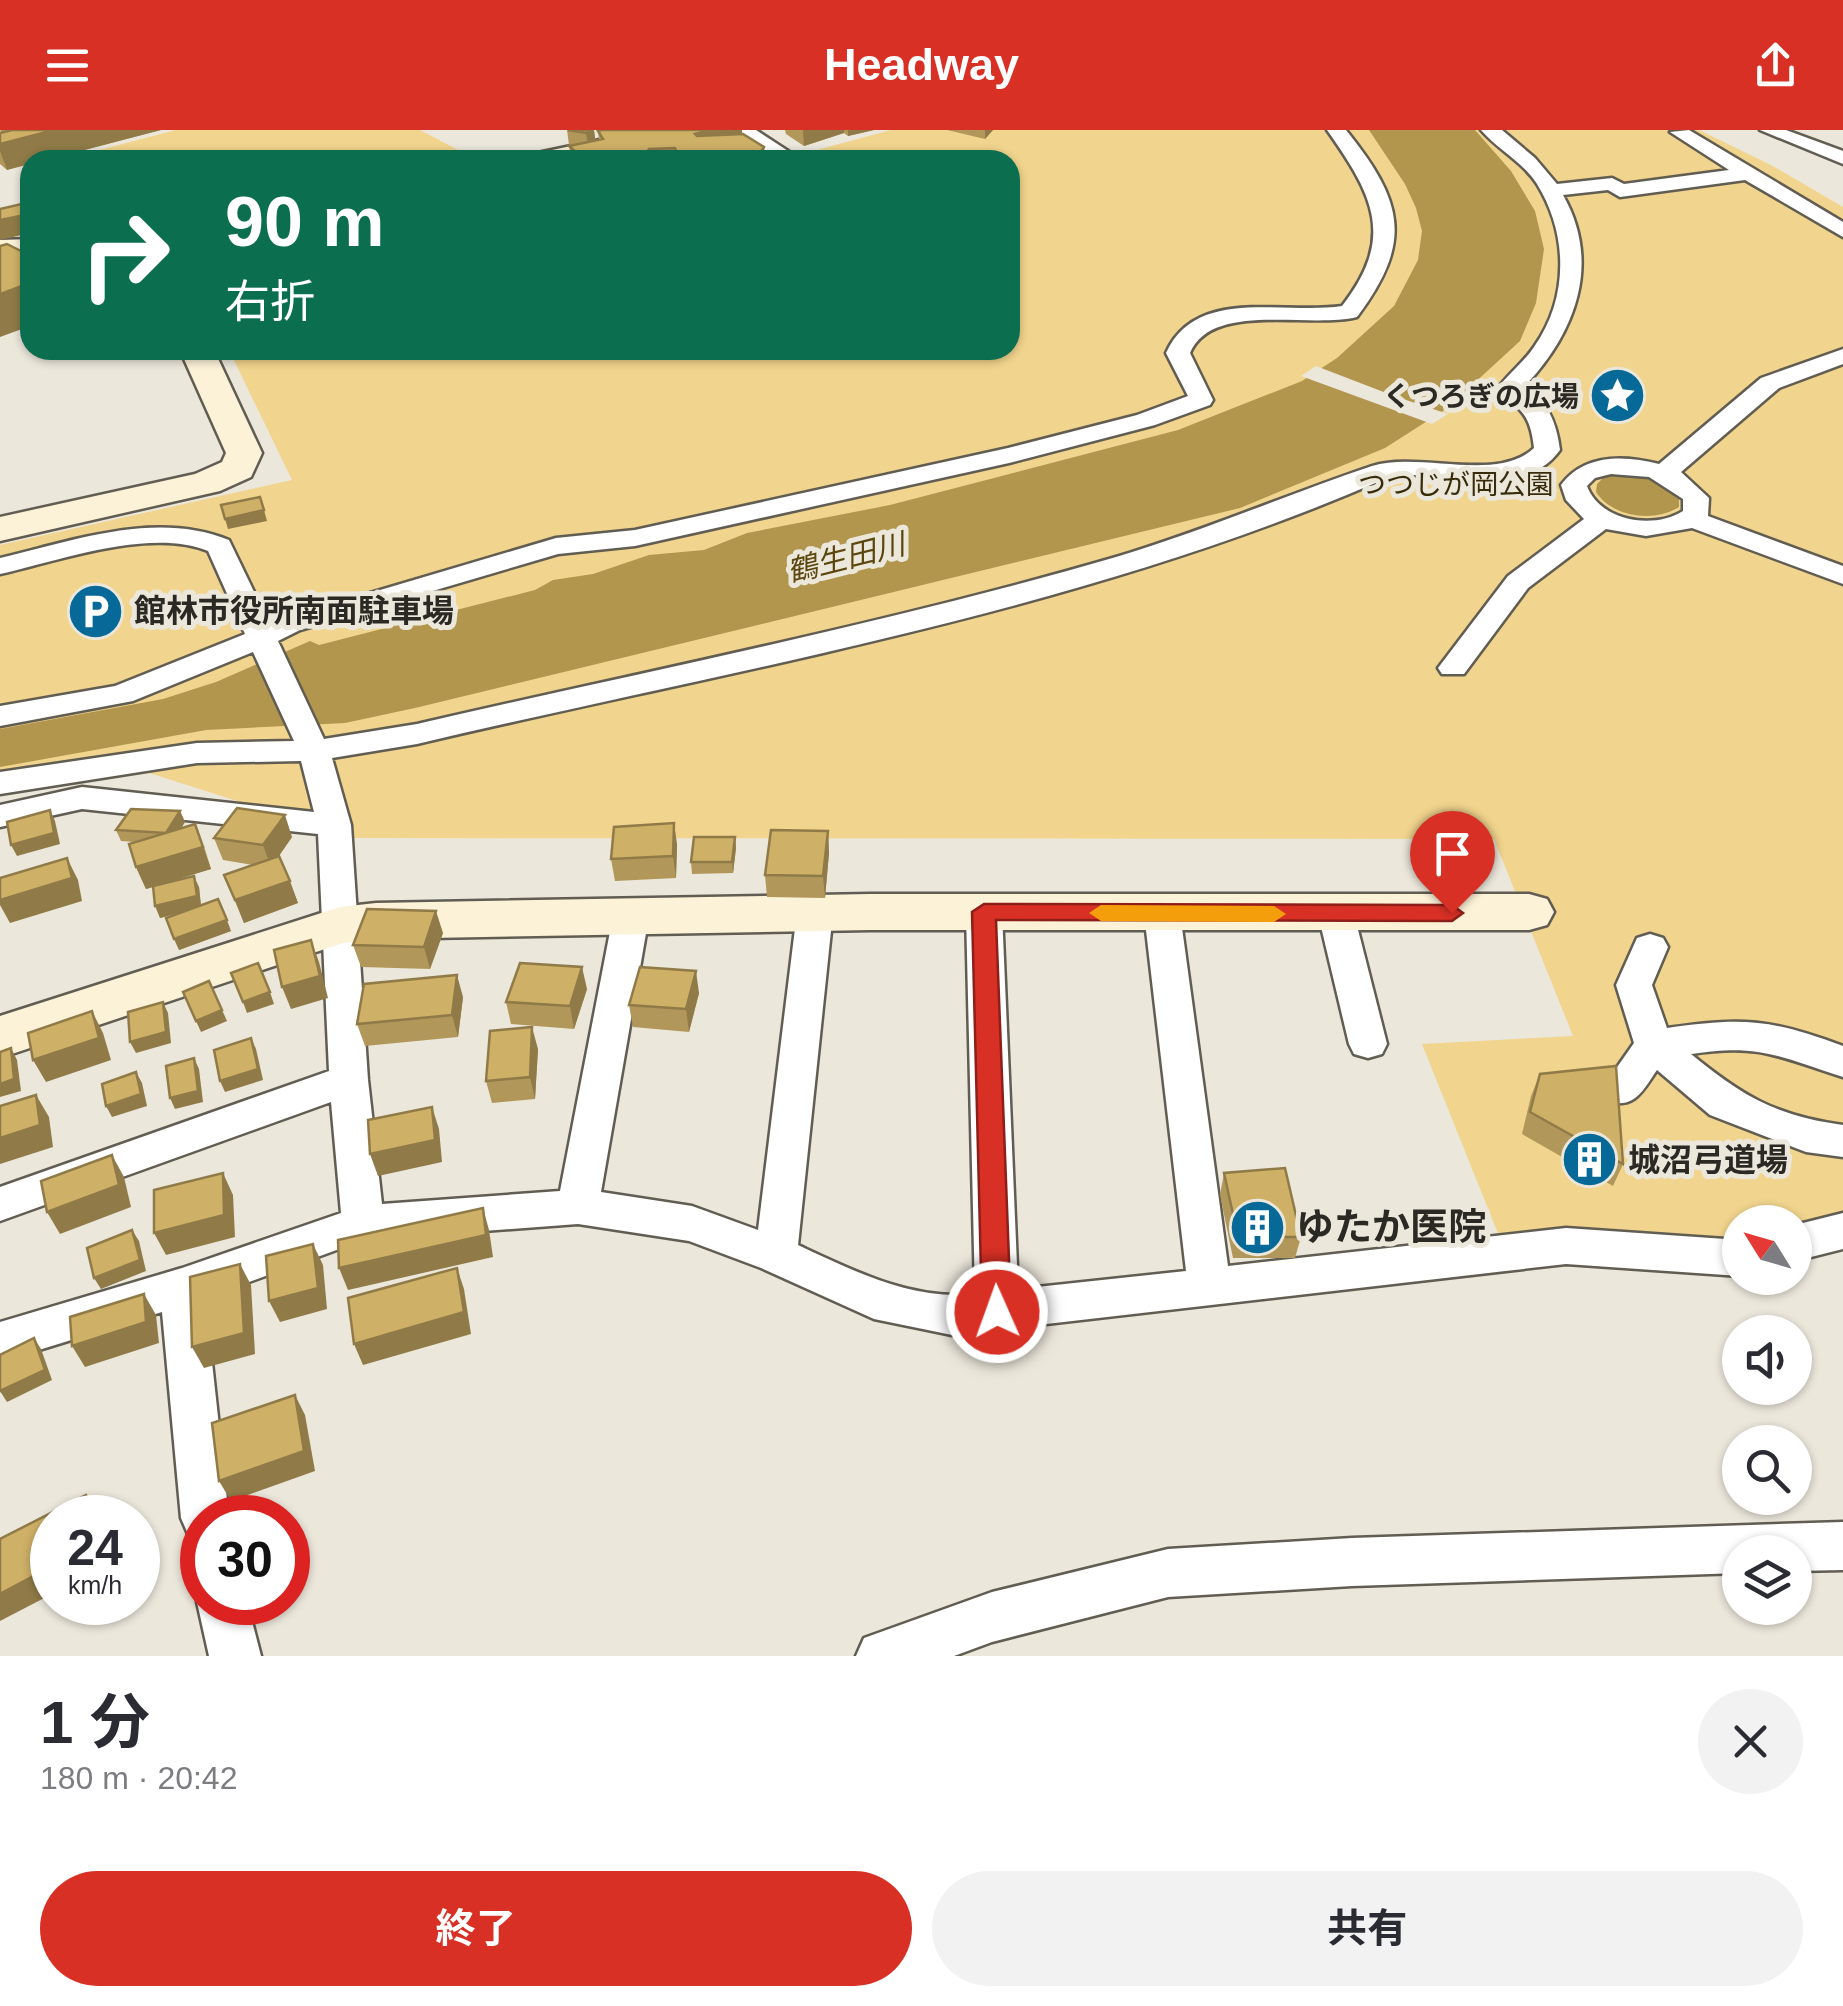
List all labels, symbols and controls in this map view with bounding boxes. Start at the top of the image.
icon: menu [40,38,95,93]
icon: share [1748,38,1803,93]
text: Headway [824,39,1019,90]
text: 90 m [225,183,385,261]
icon: right [60,190,190,320]
text: 右折 [225,276,315,327]
place icon: くつろぎの広場 [1588,366,1648,426]
place label: くつろぎの広場 [1383,381,1579,412]
park label: つつじが岡公園 [1358,469,1554,500]
water label: 鶴生田川 [784,526,911,588]
parking icon: 館林市役所南面駐車場 [65,581,125,641]
place label: 館林市役所南面駐車場 [134,593,454,629]
pin [1410,811,1495,914]
icon: arrive [1425,826,1480,881]
building icon: 城沼弓道場 [1559,1130,1619,1190]
place label: 城沼弓道場 [1628,1142,1788,1178]
building icon: ゆたか医院 [1227,1197,1287,1257]
north arrow [1722,1205,1812,1295]
map controls [1722,1205,1812,1625]
place label: ゆたか医院 [1296,1206,1486,1248]
position arrow [945,1260,1049,1364]
button: sound [1722,1315,1812,1405]
button: search [1722,1425,1812,1515]
speed limit sign: 30 [180,1495,310,1625]
text: 24 [67,1520,123,1576]
button: layers [1722,1535,1812,1625]
text: km/h [68,1571,122,1599]
text: 1 分 [40,1689,150,1756]
button: close [1698,1689,1803,1794]
text: 180 m · 20:42 [40,1760,237,1796]
button: 終了 [40,1871,912,1986]
button: 共有 [932,1871,1803,1986]

